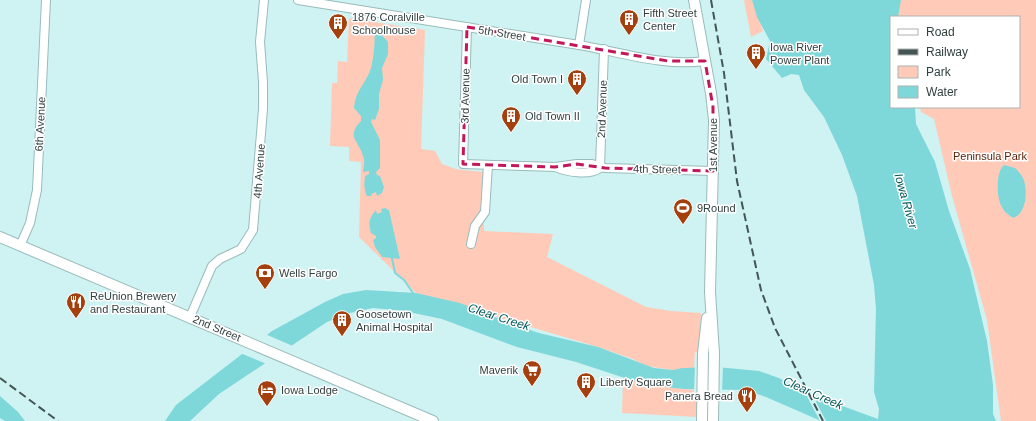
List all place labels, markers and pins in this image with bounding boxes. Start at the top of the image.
place label: Fifth Street Center [643,7,697,32]
building icon: Fifth Street Center [618,8,640,36]
place label: 1876 Coralville Schoolhouse [352,11,425,36]
building icon: 1876 Coralville Schoolhouse [327,12,349,40]
place label: Iowa River Power Plant [770,41,829,66]
building icon: Iowa River Power Plant [745,42,767,70]
building icon: Old Town I [566,68,588,96]
place label: Old Town I [511,73,563,85]
building icon: Old Town II [500,105,522,133]
place label: Old Town II [525,110,580,122]
sports icon: 9Round [672,197,694,225]
place label: 9Round [697,202,736,214]
bank icon: Wells Fargo [254,262,276,290]
place label: Wells Fargo [279,267,337,279]
place label: ReUnion Brewery and Restaurant [90,290,177,315]
restaurant icon: ReUnion Brewery and Restaurant [65,291,87,319]
place label: Goosetown Animal Hospital [356,308,432,333]
building icon: Goosetown Animal Hospital [331,309,353,337]
supermarket icon: Maverik [521,359,543,387]
place label: Maverik [479,364,518,376]
building icon: Liberty Square [575,371,597,399]
place label: Liberty Square [600,376,672,388]
hotel icon: Iowa Lodge [256,379,278,407]
place label: Iowa Lodge [281,384,338,396]
restaurant icon: Panera Bread [736,385,758,413]
place label: Panera Bread [665,390,733,402]

